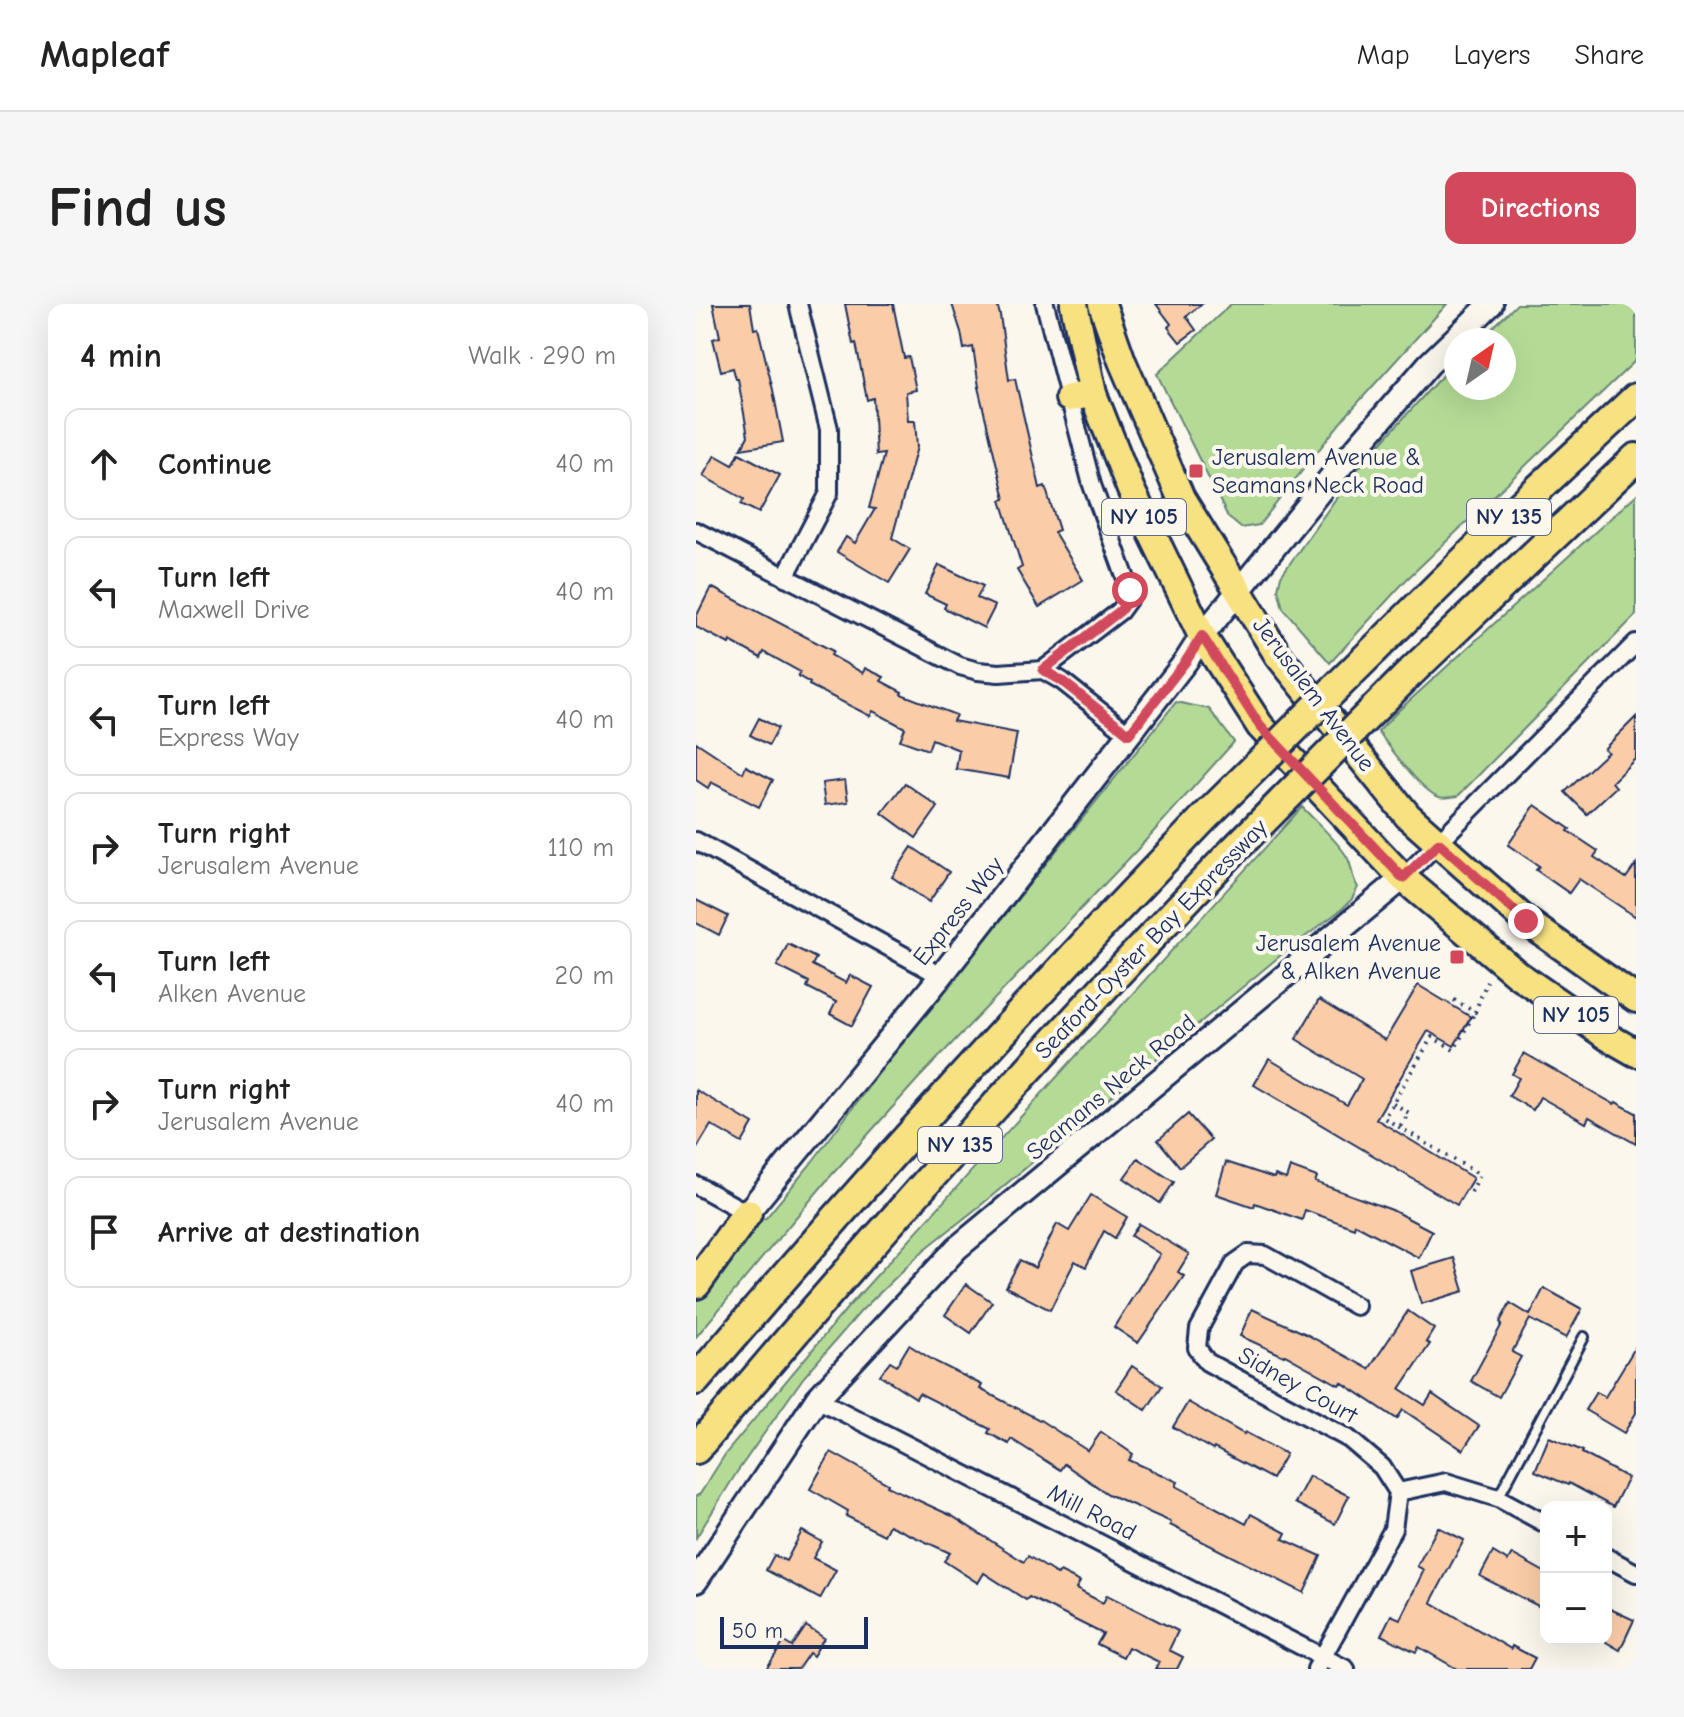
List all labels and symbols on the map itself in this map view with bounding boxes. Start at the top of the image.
north arrow [1444,328,1516,400]
place label: Jerusalem Avenue & Seamans Neck Road [1212,443,1424,499]
marker: Jerusalem Avenue & Seamans Neck Road [1187,462,1205,480]
road number: NY 105 [1102,499,1186,535]
road number: NY 135 [1467,499,1551,535]
route start [1112,572,1148,608]
street label: Jerusalem Avenue [1247,612,1381,776]
street label: Seaford-Oyster Bay Expressway [1029,813,1273,1065]
street label: Express Way [907,851,1009,971]
route end [1508,903,1544,939]
place label: Jerusalem Avenue & Alken Avenue [1256,929,1441,985]
marker: Jerusalem Avenue & Alken Avenue [1448,948,1466,966]
road number: NY 105 [1534,997,1618,1033]
street label: Seamans Neck Road [1021,1008,1201,1166]
road number: NY 135 [918,1127,1002,1163]
street label: Sidney Court [1234,1341,1363,1430]
street label: Mill Road [1043,1478,1141,1546]
scale bar [720,1613,868,1649]

